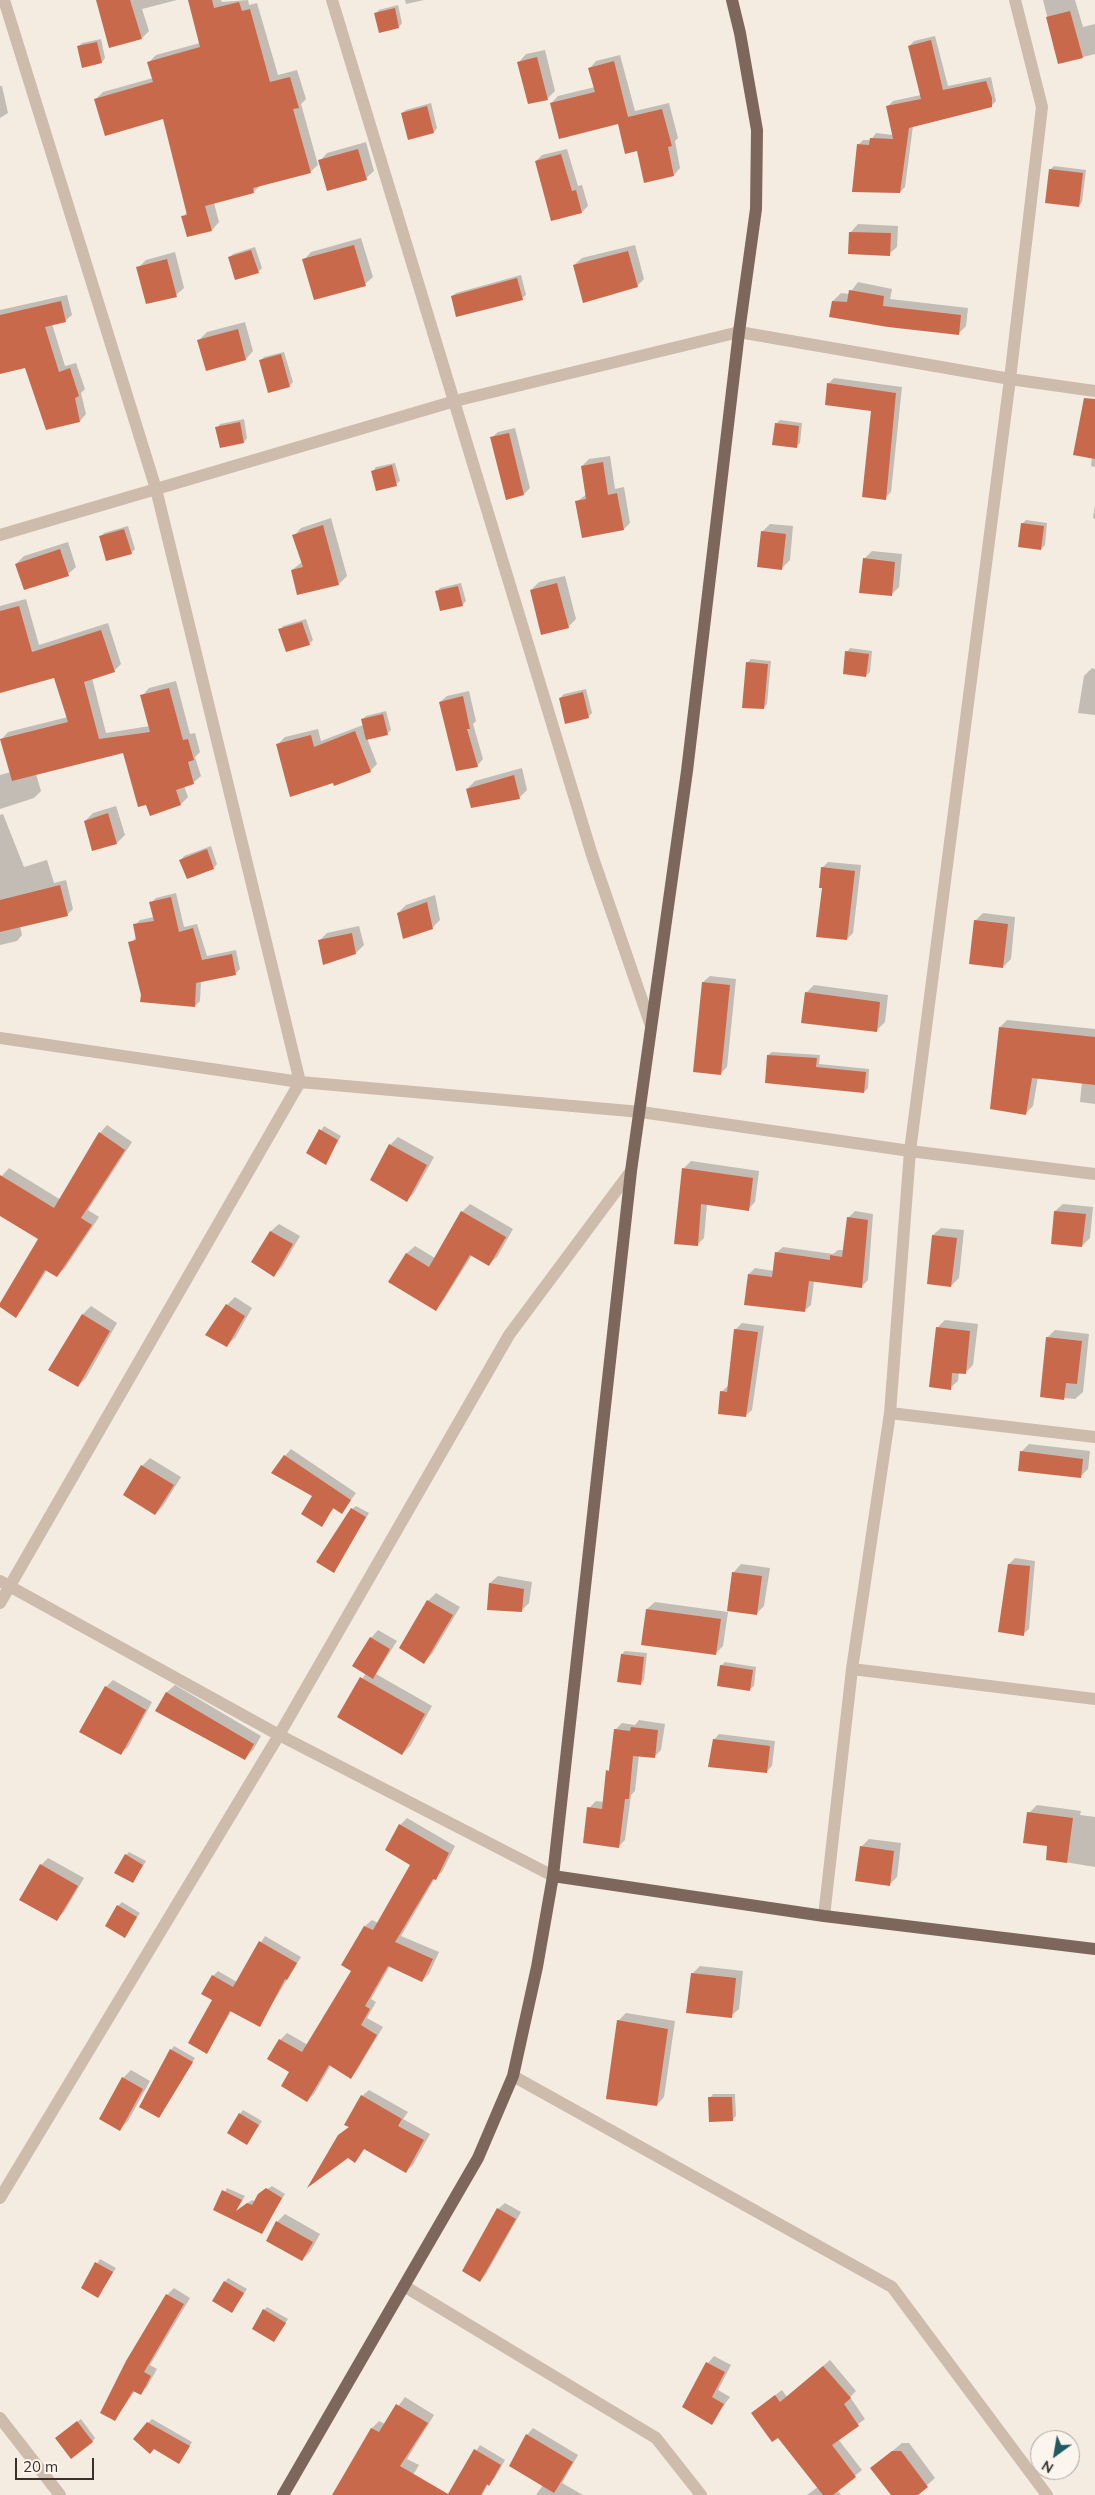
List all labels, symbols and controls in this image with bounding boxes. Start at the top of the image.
north arrow [1030,2430,1080,2480]
scale bar [18,2448,96,2480]
text: N [1038,2456,1057,2477]
text: 20 m [23,2457,58,2476]

